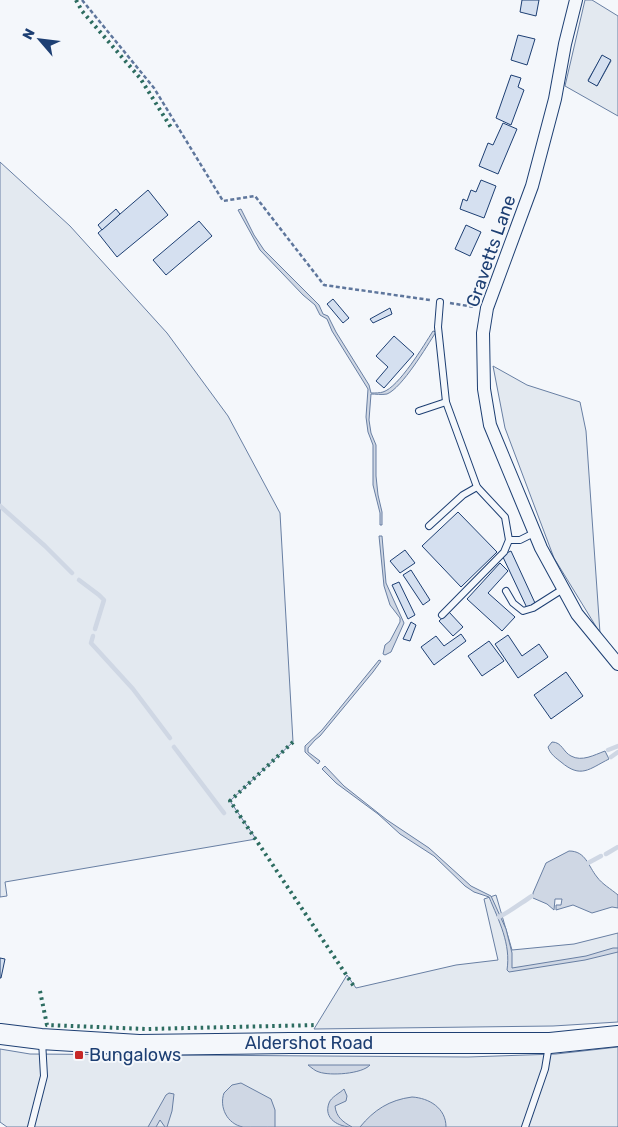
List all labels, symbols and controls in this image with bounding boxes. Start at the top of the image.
north arrow [15,15,65,65]
text: N [19,26,39,43]
street label: Gravetts Lane [462,192,520,310]
street label: Aldershot Road [245,1032,373,1054]
place label: Bungalows [89,1044,181,1066]
marker: Bungalows [73,1049,85,1061]

